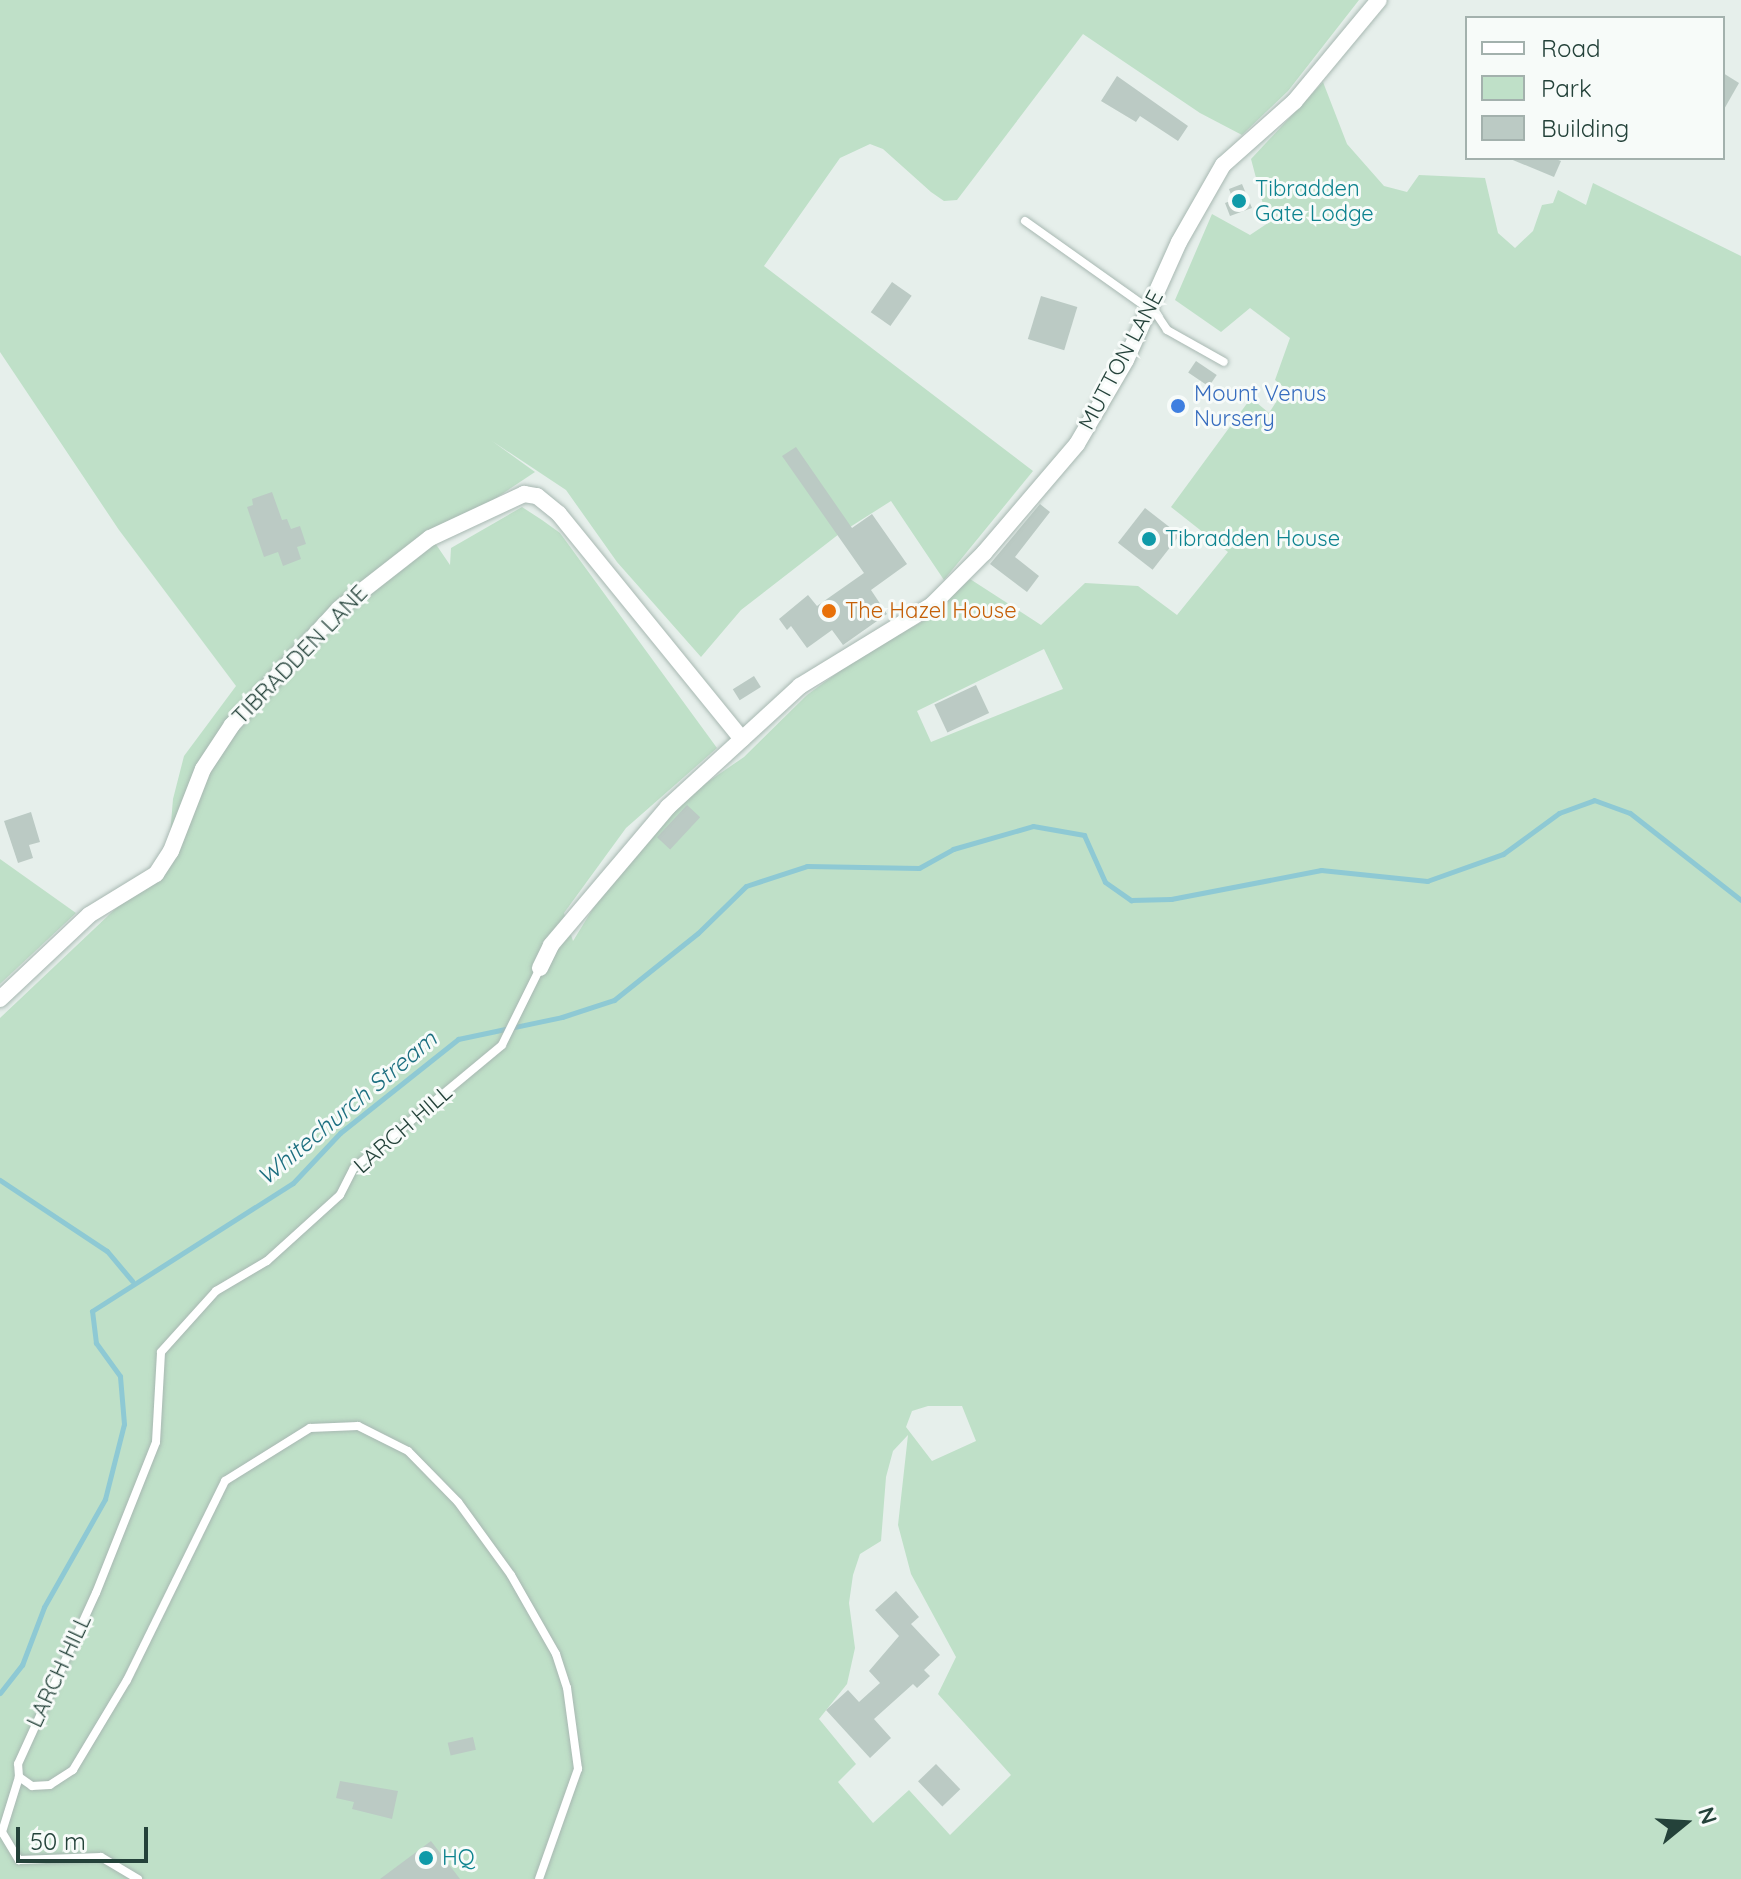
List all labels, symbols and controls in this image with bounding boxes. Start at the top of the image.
legend [1465,16,1725,160]
text: Road [1541,33,1601,63]
text: Park [1541,73,1592,103]
text: Building [1541,113,1629,143]
place label: Tibradden Gate Lodge [1255,175,1374,226]
marker: Tibradden Gate Lodge [1230,192,1248,210]
street label: MUTTON LANE [1073,286,1169,434]
place label: Mount Venus Nursery [1194,380,1326,432]
marker: Mount Venus Nursery [1169,397,1187,415]
place label: Tibradden House [1165,526,1340,552]
marker: Tibradden House [1140,530,1158,548]
street label: TIBRADDEN LANE [227,580,373,730]
place label: The Hazel House [845,598,1017,624]
marker: The Hazel House [820,602,838,620]
water label: Whitechurch Stream [252,1025,442,1191]
street label: LARCH HILL [349,1079,457,1179]
street label: LARCH HILL [21,1610,97,1732]
north arrow [1645,1783,1725,1863]
text: N [1692,1804,1724,1828]
scale bar [20,1811,152,1861]
text: 50 m [30,1826,86,1856]
place label: HQ [442,1845,475,1871]
marker: HQ [417,1849,435,1867]

